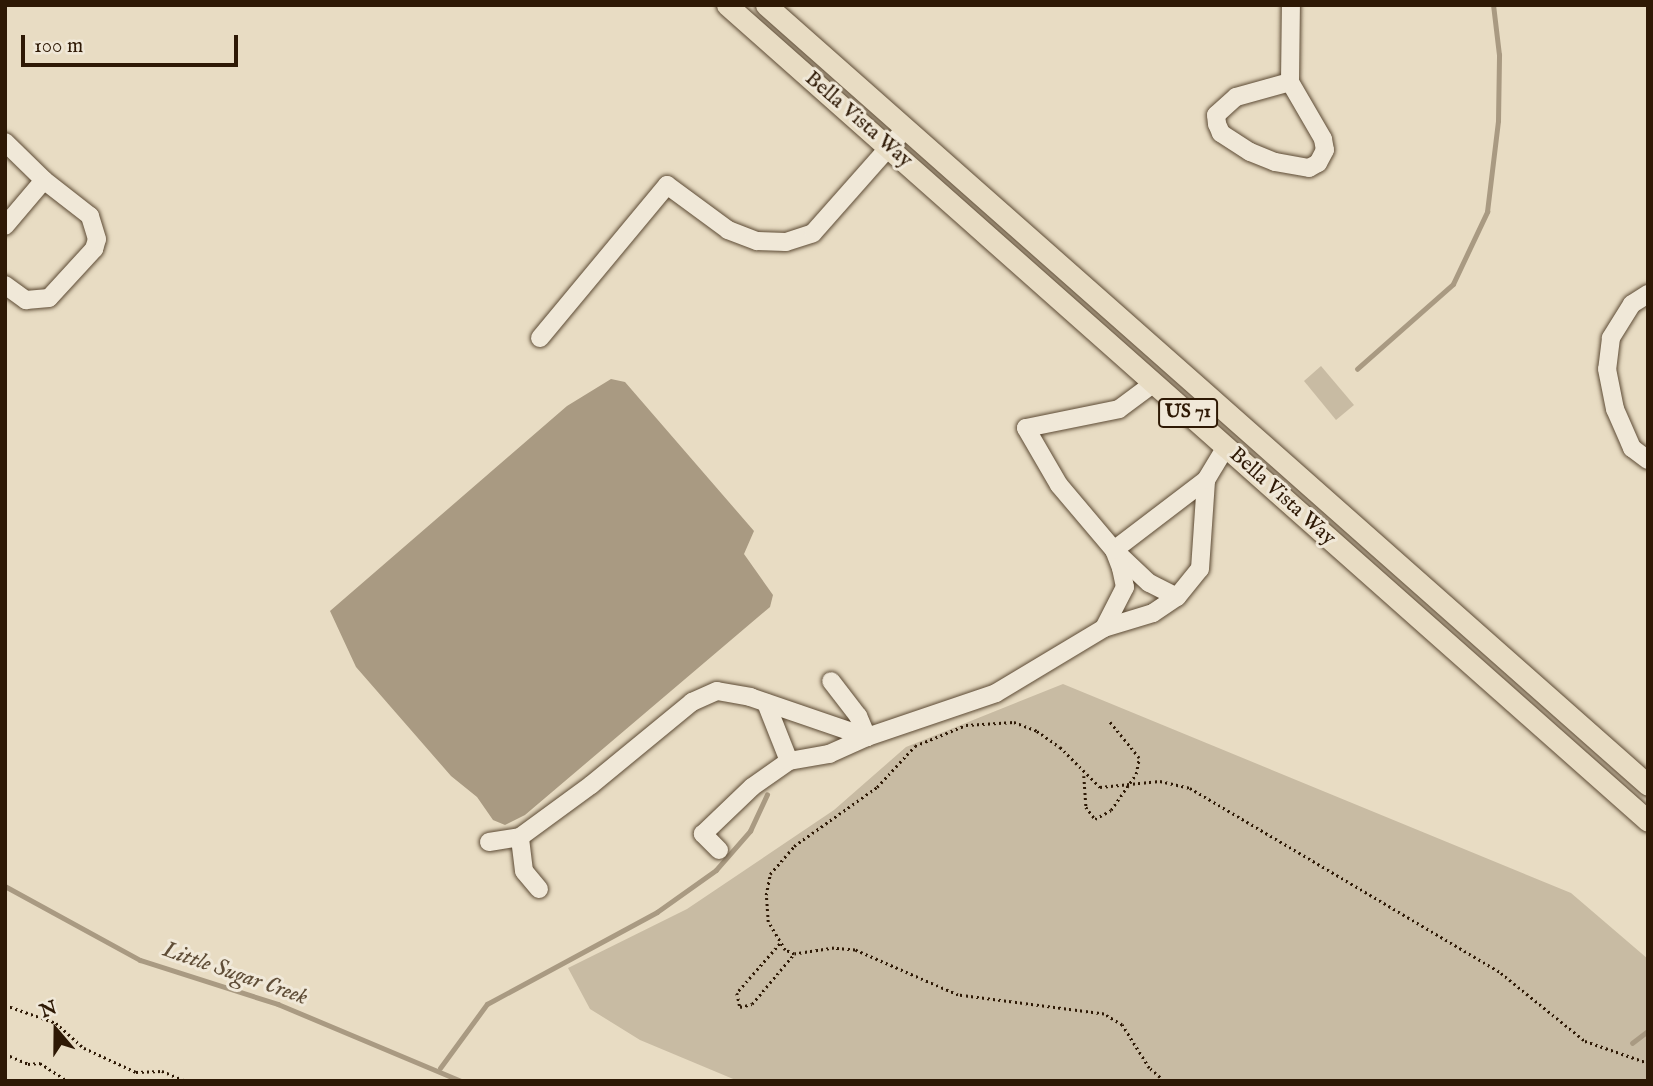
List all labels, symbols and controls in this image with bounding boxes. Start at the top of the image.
scale bar [24,21,242,65]
text: 100 m [34,33,83,60]
street label: Bella Vista Way [799,66,917,174]
road number: US 71 [1156,398,1220,428]
street label: Bella Vista Way [1224,443,1340,551]
water label: Little Sugar Creek [159,936,311,1012]
north arrow [21,995,91,1065]
text: N [37,996,61,1024]

